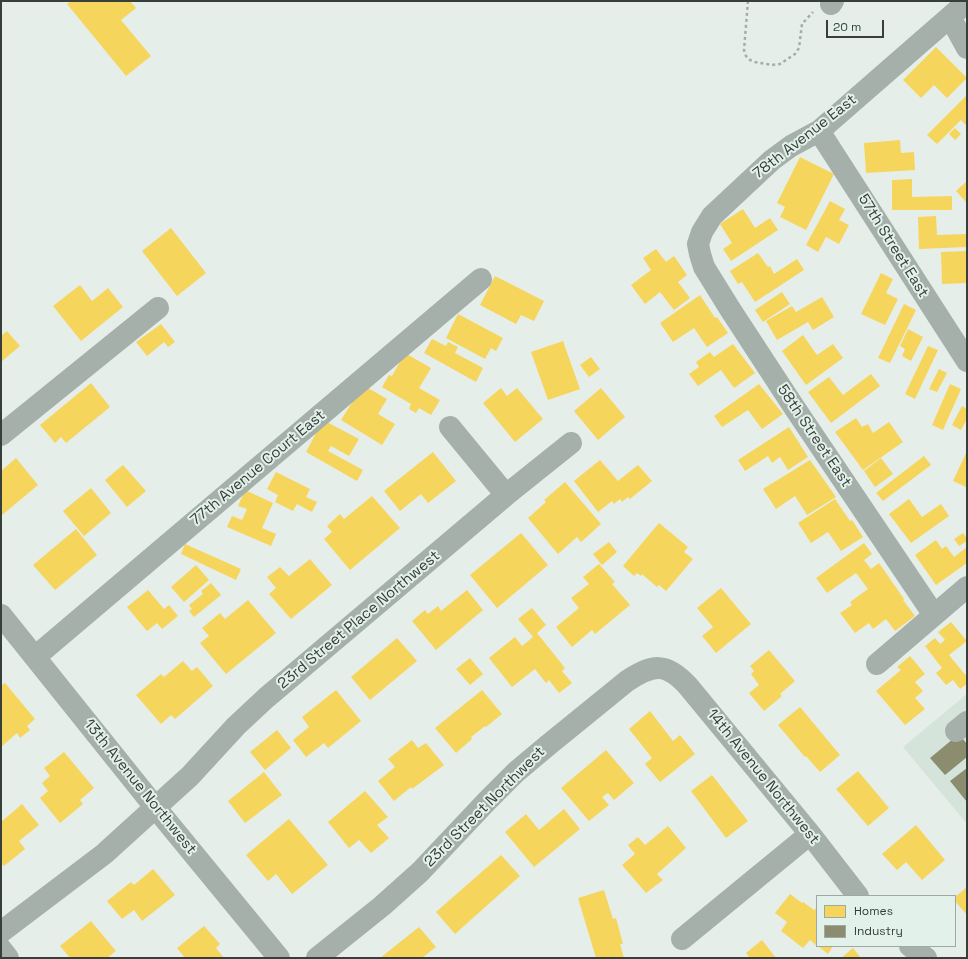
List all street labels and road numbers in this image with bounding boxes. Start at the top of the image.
street label: 78th Avenue East [750,91,860,183]
street label: 57th Street East [854,191,932,301]
street label: 58th Street East [773,381,855,491]
street label: 77th Avenue Court East [187,407,329,529]
street label: 23rd Street Place Northwest [274,547,444,693]
street label: 14th Avenue Northwest [703,706,823,848]
street label: 13th Avenue Northwest [80,716,200,858]
street label: 23rd Street Northwest [421,743,549,871]

